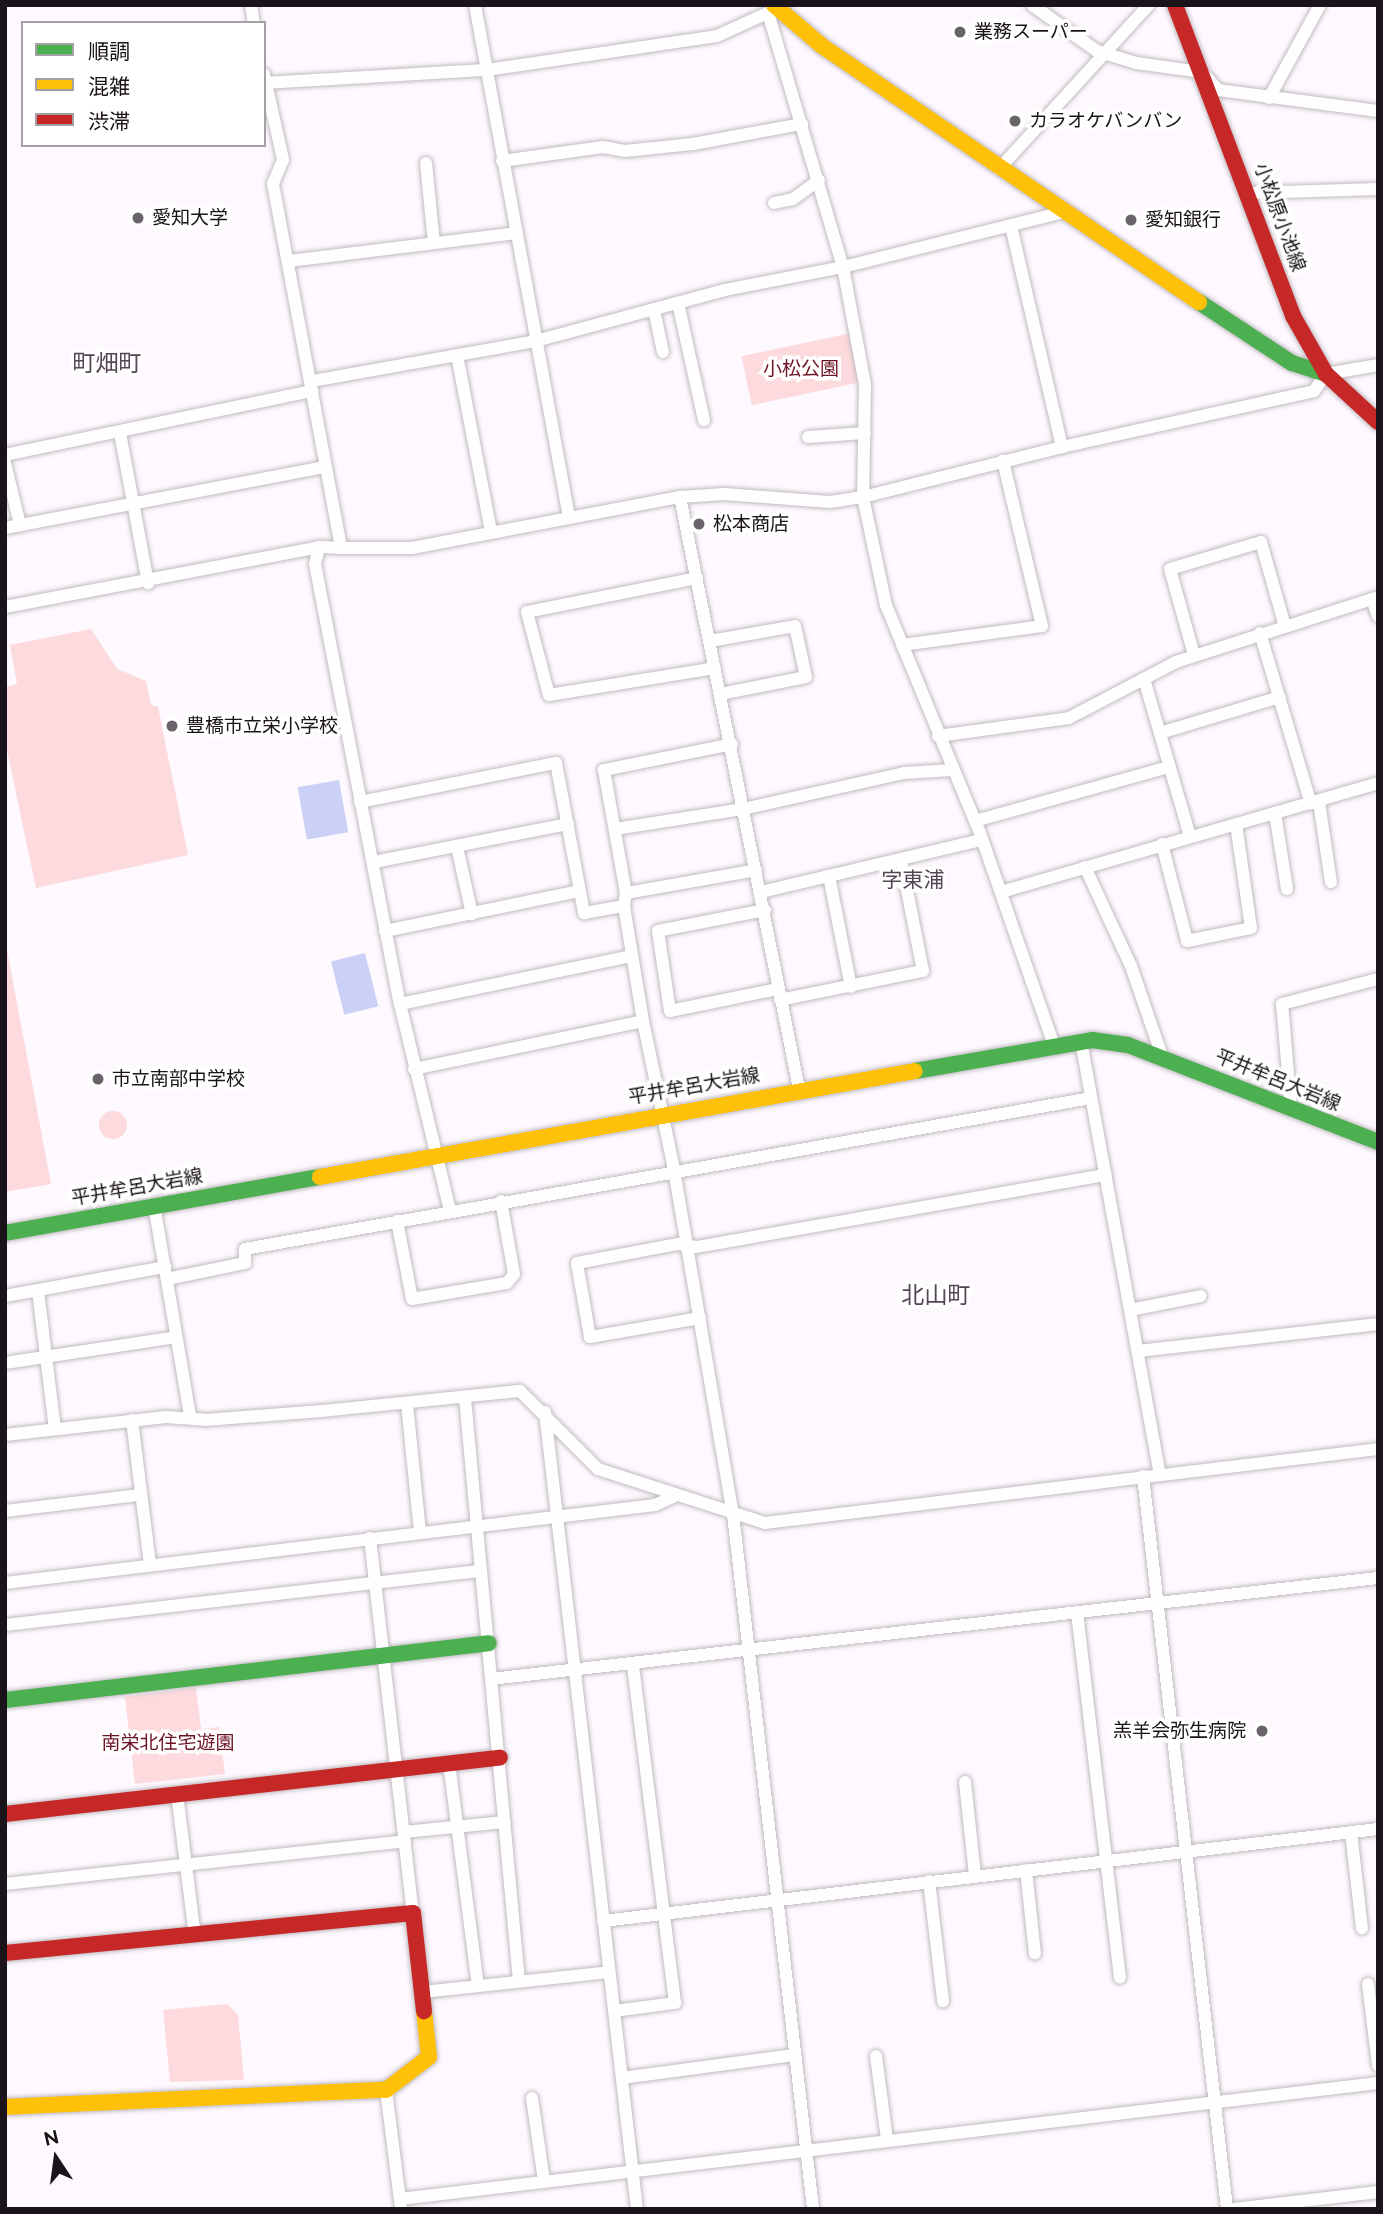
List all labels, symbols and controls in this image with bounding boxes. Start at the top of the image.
legend [21,21,266,147]
place label: 業務スーパー [974,21,1088,43]
marker: 業務スーパー [952,24,968,40]
text: 順調 [88,39,130,64]
text: 混雑 [88,74,130,99]
text: 渋滞 [88,109,130,134]
place label: カラオケバンバン [1029,110,1181,132]
marker: カラオケバンバン [1007,113,1023,129]
street label: 小松原小池線 [1250,160,1310,274]
place label: 愛知大学 [152,207,228,229]
place label: 愛知銀行 [1145,209,1221,231]
marker: 愛知大学 [130,210,146,226]
marker: 愛知銀行 [1123,212,1139,228]
district label: 町畑町 [73,349,141,377]
park label: 小松公園 [763,358,839,380]
place label: 松本商店 [713,513,789,535]
marker: 松本商店 [691,516,707,532]
place label: 豊橋市立栄小学校 [186,715,338,737]
marker: 豊橋市立栄小学校 [164,718,180,734]
district label: 字東浦 [882,867,944,893]
street label: 平井牟呂大岩線 [1212,1045,1344,1115]
street label: 平井牟呂大岩線 [627,1063,761,1109]
place label: 市立南部中学校 [112,1068,245,1090]
marker: 市立南部中学校 [90,1071,106,1087]
street label: 平井牟呂大岩線 [70,1164,204,1210]
district label: 北山町 [902,1281,970,1309]
place label: 羔羊会弥生病院 [1113,1720,1246,1742]
marker: 羔羊会弥生病院 [1252,1721,1272,1741]
park label: 南栄北住宅遊園 [102,1732,234,1754]
north arrow [21,2123,91,2193]
text: N [42,2125,61,2150]

